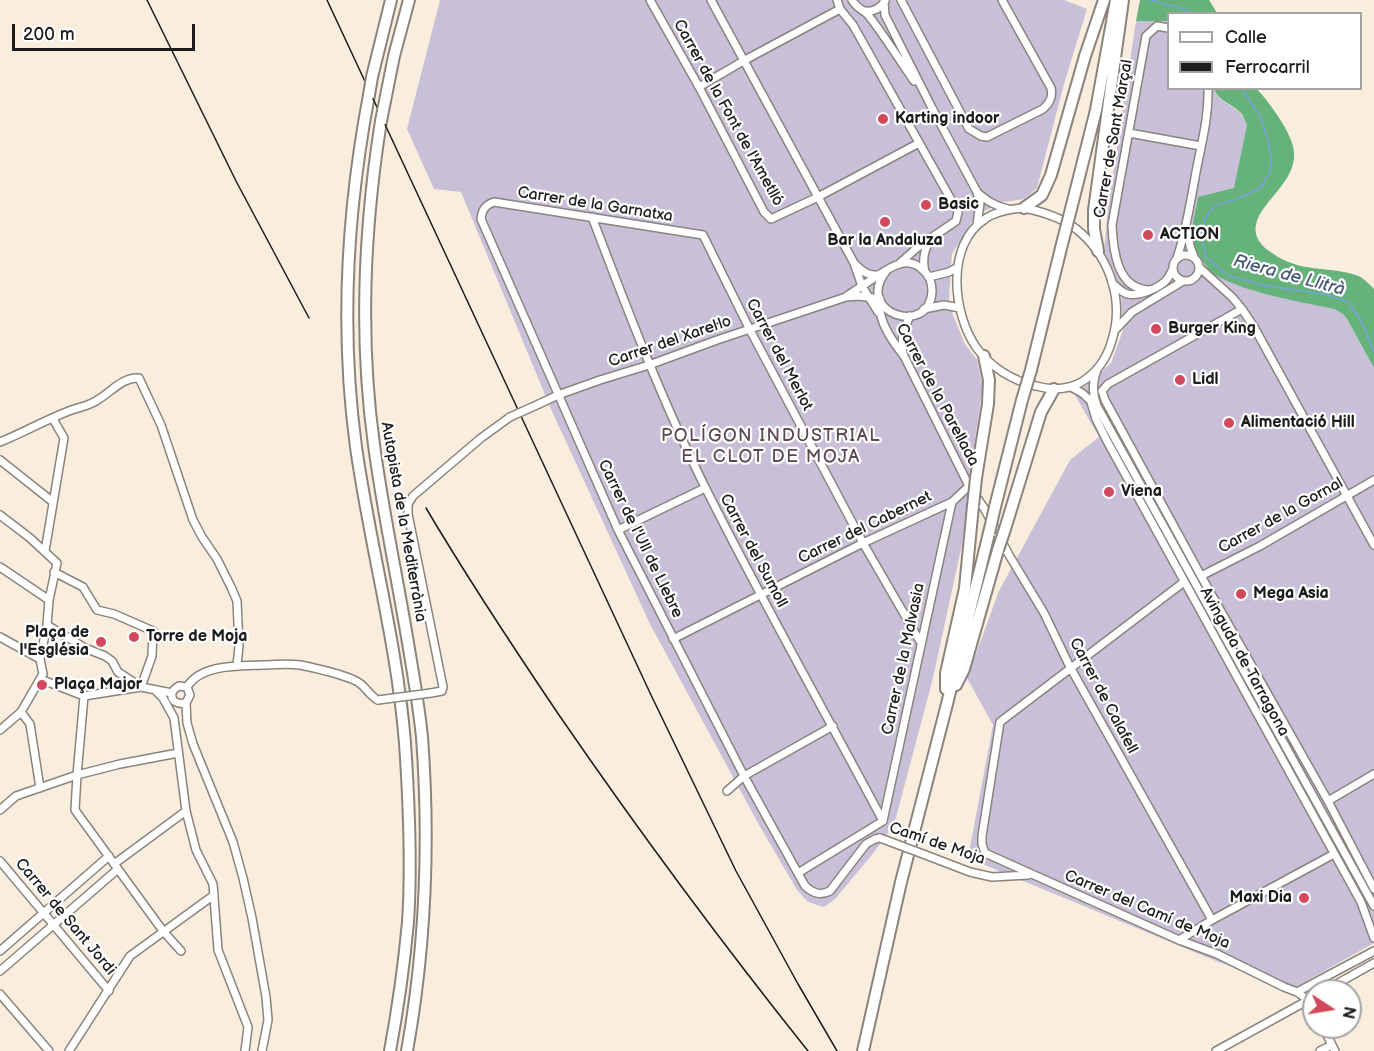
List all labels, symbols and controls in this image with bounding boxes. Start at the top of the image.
scale bar [15,12,198,50]
legend [1167,12,1362,90]
street label: Carrer de la Font de l'Ametlló [669,16,787,210]
text: 200 m [23,24,75,45]
text: Calle [1225,27,1267,48]
text: Ferrocarril [1225,57,1310,78]
street label: Carrer de Sant Marçal [1091,58,1137,220]
place label: Karting indoor [895,109,999,129]
marker: Karting indoor [876,112,890,126]
street label: Carrer de la Garnatxa [516,183,674,227]
place label: Basic [938,195,979,215]
marker: Basic [919,198,933,212]
marker: Bar la Andaluza [878,215,892,229]
place label: ACTION [1160,225,1219,245]
marker: ACTION [1141,228,1155,242]
place label: Bar la Andaluza [827,231,943,251]
water label: Riera de Llitrà [1231,251,1347,301]
street label: Carrer del Merlot [741,296,817,414]
street label: Carrer del Xarel·lo [606,312,734,372]
place label: Burger King [1168,319,1256,339]
street label: Carrer de la Parellada [891,320,983,470]
marker: Burger King [1149,322,1163,336]
place label: Lidl [1192,370,1218,390]
marker: Lidl [1173,373,1187,387]
place label: Alimentació Hill [1241,413,1355,433]
marker: Alimentació Hill [1222,416,1236,430]
street label: Autopista de la Mediterrània [376,420,430,624]
district label: POLÍGON INDUSTRIAL EL CLOT DE MOJA [661,425,881,468]
street label: Carrer de l'Ull de Llebre [593,457,687,621]
street label: Carrer de la Gornal [1215,474,1347,558]
place label: Viena [1121,482,1162,502]
marker: Viena [1102,485,1116,499]
street label: Carrer del Cabernet [795,487,935,569]
street label: Carrer del Sumoll [715,491,791,611]
street label: Carrer de la Malvasia [879,581,929,737]
street label: Avinguda de Tarragona [1195,584,1293,740]
place label: Mega Asia [1253,584,1329,604]
marker: Mega Asia [1234,587,1248,601]
place label: Plaça de l'Església [20,623,89,661]
place label: Torre de Moja [146,627,247,647]
marker: Torre de Moja [127,630,141,644]
marker: Plaça de l'Església [94,635,108,649]
street label: Carrer de Calafell [1064,635,1142,757]
place label: Plaça Major [54,675,142,695]
marker: Plaça Major [35,678,49,692]
street label: Camí de Moja [887,819,987,869]
street label: Carrer de Sant Jordi [10,855,120,979]
street label: Carrer del Camí de Moja [1061,866,1233,954]
place label: Maxi Dia [1230,888,1292,908]
marker: Maxi Dia [1297,891,1311,905]
north arrow [1302,979,1362,1039]
text: N [1338,1005,1359,1020]

